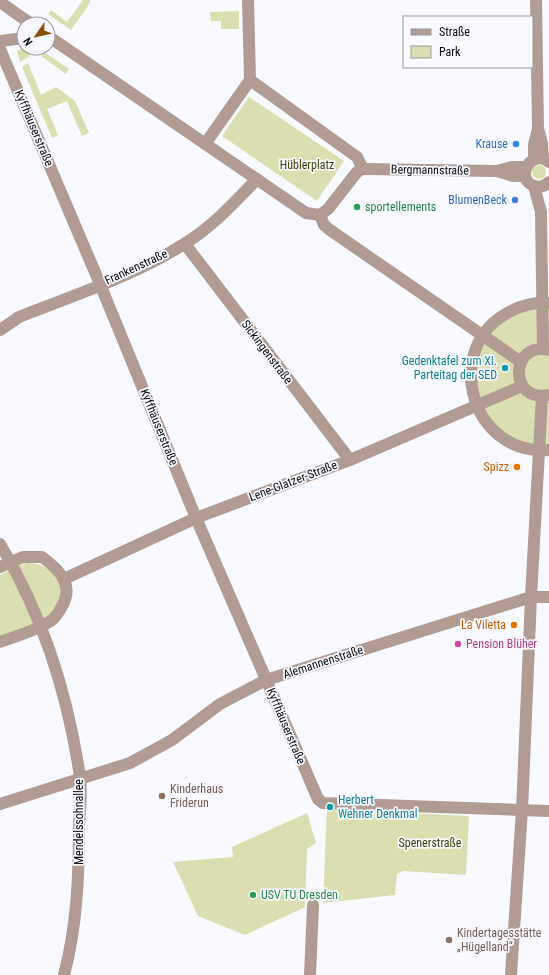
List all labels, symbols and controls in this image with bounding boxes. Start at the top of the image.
north arrow [16,16,56,56]
legend [403,16,533,68]
text: Straße [439,25,470,39]
text: N [21,35,35,48]
text: Park [439,45,461,59]
street label: Kyffhäuserstraße [12,88,56,168]
place label: Krause [475,137,508,151]
marker: Krause [511,139,521,149]
park label: Hüblerplatz [280,158,334,172]
street label: Bergmannstraße [391,162,470,178]
place label: BlumenBeck [448,193,508,207]
marker: BlumenBeck [510,195,520,205]
place label: sportellements [365,200,436,214]
marker: sportellements [352,202,362,212]
street label: Frankenstraße [102,246,170,288]
street label: Sickingenstraße [239,317,296,387]
place label: Gedenktafel zum XI. Parteitag der SED [402,354,497,382]
marker: Gedenktafel zum XI. Parteitag der SED [500,363,510,373]
street label: Kyffhäuserstraße [137,387,181,468]
street label: Lene-Glatzer-Straße [247,458,339,504]
place label: Spizz [484,460,509,474]
marker: Spizz [512,462,522,472]
place label: La Viletta [461,618,506,632]
marker: La Viletta [509,620,519,630]
place label: Pension Blüher [466,637,537,651]
marker: Pension Blüher [453,639,463,649]
street label: Alemannenstraße [281,642,365,682]
street label: Kyffhäuserstraße [264,686,308,766]
street label: Mendelssohnallee [72,779,86,865]
place label: Kinderhaus Friderun [170,782,223,810]
marker: Kinderhaus Friderun [157,791,167,801]
place label: Herbert Wehner Denkmal [338,793,417,821]
marker: Herbert Wehner Denkmal [325,802,335,812]
park label: Spenerstraße [399,836,462,850]
place label: USV TU Dresden [261,888,338,902]
marker: USV TU Dresden [248,890,258,900]
place label: Kindertagesstätte „Hügelland“ [457,926,542,954]
marker: Kindertagesstätte „Hügelland“ [444,935,454,945]

